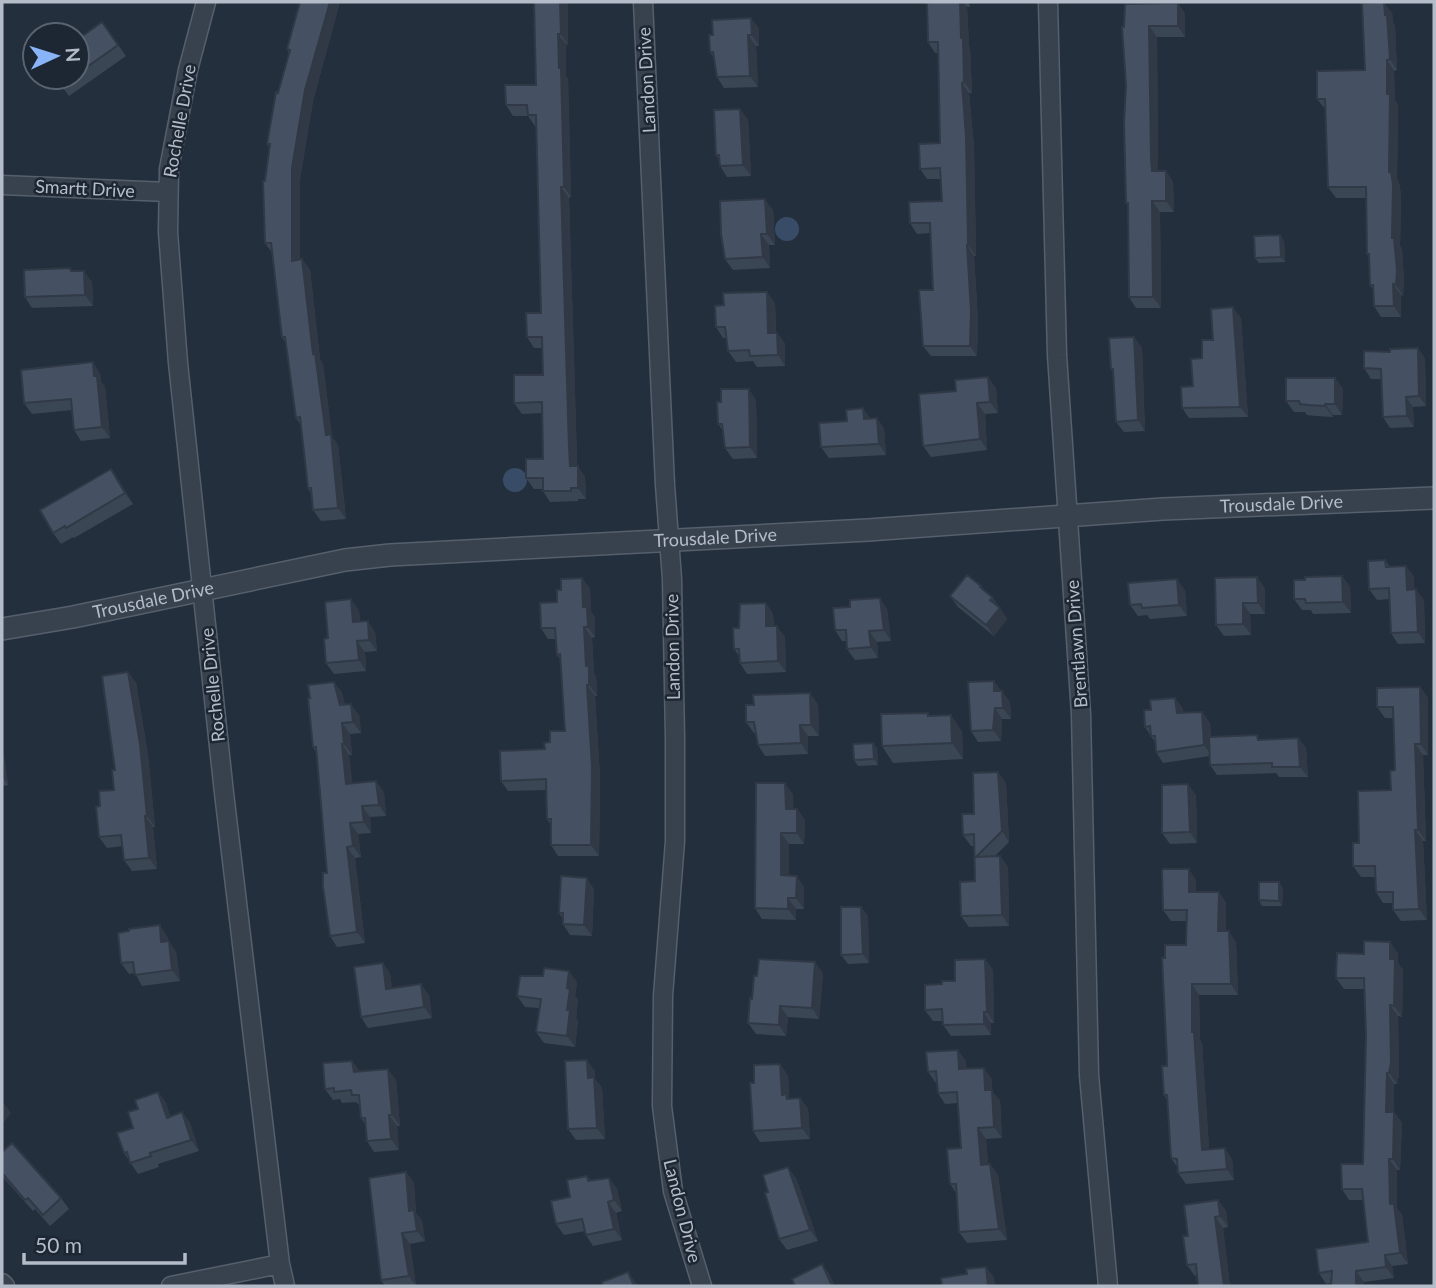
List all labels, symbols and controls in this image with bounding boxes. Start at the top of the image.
north arrow [21,21,91,91]
street label: Landon Drive [632,27,660,134]
text: N [61,47,85,63]
street label: Rochelle Drive [158,63,200,179]
street label: Smartt Drive [35,174,135,202]
street label: Trousdale Drive [1219,490,1343,517]
street label: Trousdale Drive [653,523,777,551]
street label: Trousdale Drive [90,576,216,623]
street label: Brentlawn Drive [1061,579,1091,709]
street label: Landon Drive [660,594,684,700]
street label: Rochelle Drive [195,627,229,743]
street label: Landon Drive [659,1157,706,1265]
scale bar [24,1222,186,1266]
text: 50 m [35,1232,82,1257]

